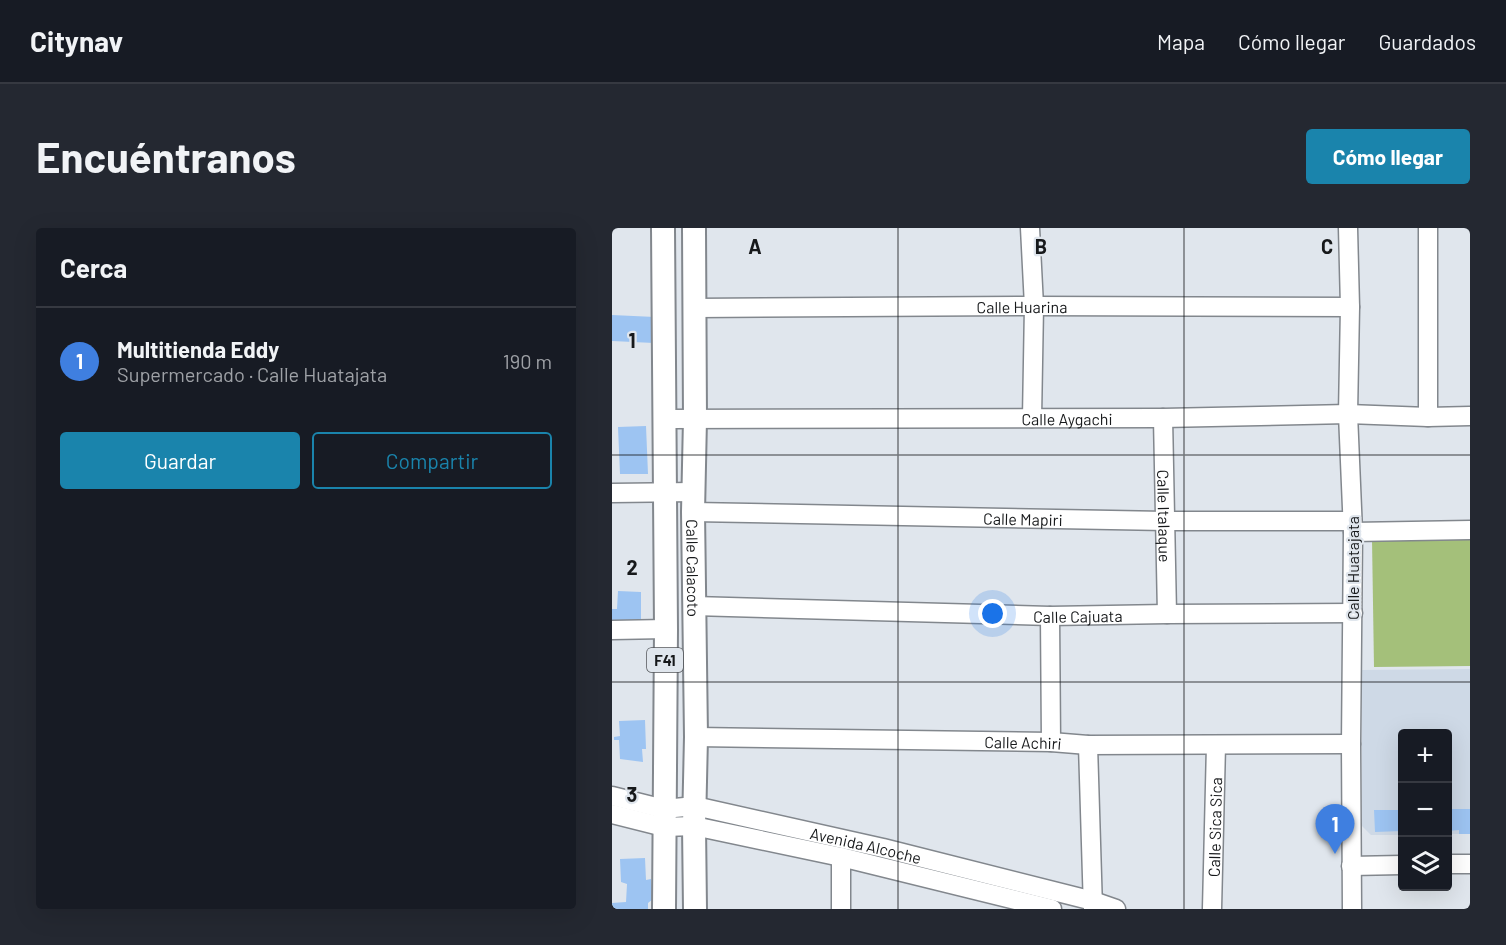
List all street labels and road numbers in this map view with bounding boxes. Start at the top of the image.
street label: Calle Huarina [977,296,1067,316]
street label: Calle Aygachi [1021,409,1113,428]
street label: Calle Italaque [1155,469,1175,563]
street label: Calle Mapiri [983,508,1063,529]
street label: Calle Huatajata [1343,516,1362,620]
street label: Calle Calacoto [684,519,704,617]
street label: Calle Cajuata [1033,605,1123,626]
road number: F41 [647,648,683,672]
street label: Calle Achiri [984,732,1062,752]
street label: Calle Sica Sica [1203,777,1225,877]
street label: Avenida Alcoche [808,823,924,867]

